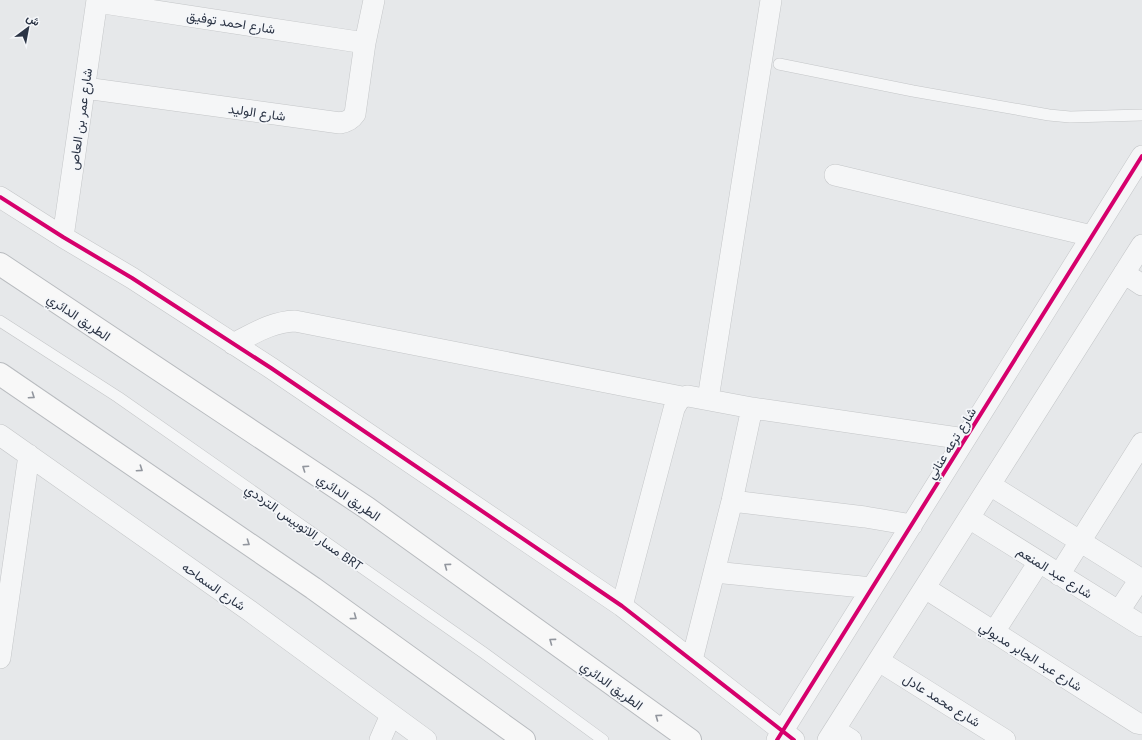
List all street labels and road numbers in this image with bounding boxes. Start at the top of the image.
street label: شارع احمد توفيق [185,7,277,39]
street label: شارع عمر بن العاص [65,67,97,171]
street label: شارع الوليد [227,100,287,126]
street label: الطريق الدائري [43,290,114,347]
street label: شارع ترعه عناني [923,404,982,483]
street label: الطريق الدائري [313,470,384,527]
street label: مسار الاتوبيس الترددي BRT [240,480,366,576]
street label: شارع عبد المنعم [1013,543,1096,603]
street label: شارع السماحه [178,558,249,615]
street label: شارع عبد الجابر مدبولي [975,618,1085,697]
street label: الطريق الدائري [576,657,646,715]
street label: شارع محمد عادل [899,670,984,732]

